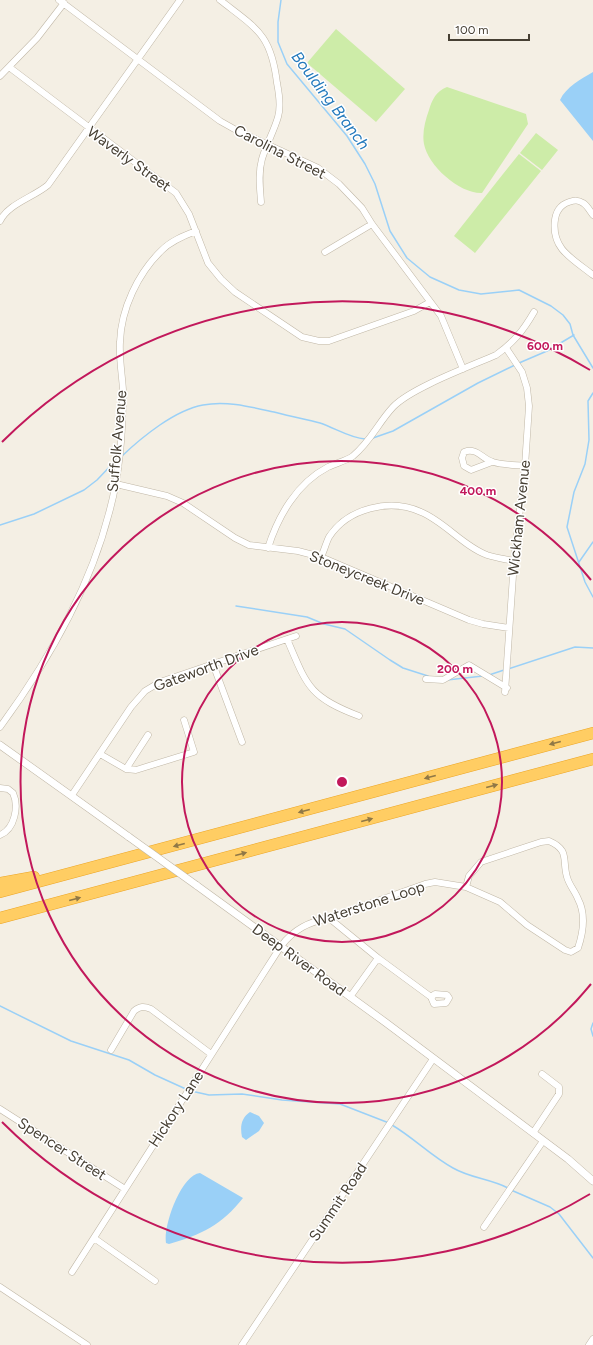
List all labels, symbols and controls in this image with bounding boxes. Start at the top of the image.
scale bar [449,16,529,42]
text: 100 m [455,23,489,37]
water label: Boulding Branch [287,47,374,153]
street label: Carolina Street [231,121,329,183]
street label: Waverly Street [84,123,175,196]
text: 600 m [527,339,563,353]
street label: Suffolk Avenue [104,389,130,493]
street label: Wickham Avenue [504,459,534,577]
text: 400 m [460,484,496,498]
street label: Stoneycreek Drive [307,547,427,609]
street label: Gateworth Drive [151,641,261,695]
text: 200 m [437,662,473,676]
one-way arrow [549,740,561,746]
one-way arrow [424,774,436,780]
centre of rings [335,775,349,789]
one-way arrow [486,783,498,789]
one-way arrow [298,808,310,814]
one-way arrow [361,817,373,823]
one-way arrow [173,842,185,848]
one-way arrow [235,851,247,857]
street label: Waterstone Loop [311,877,427,930]
one-way arrow [69,895,82,901]
street label: Deep River Road [249,920,349,1000]
street label: Hickory Lane [145,1067,207,1151]
street label: Spencer Street [14,1114,110,1184]
street label: Summit Road [305,1159,371,1245]

